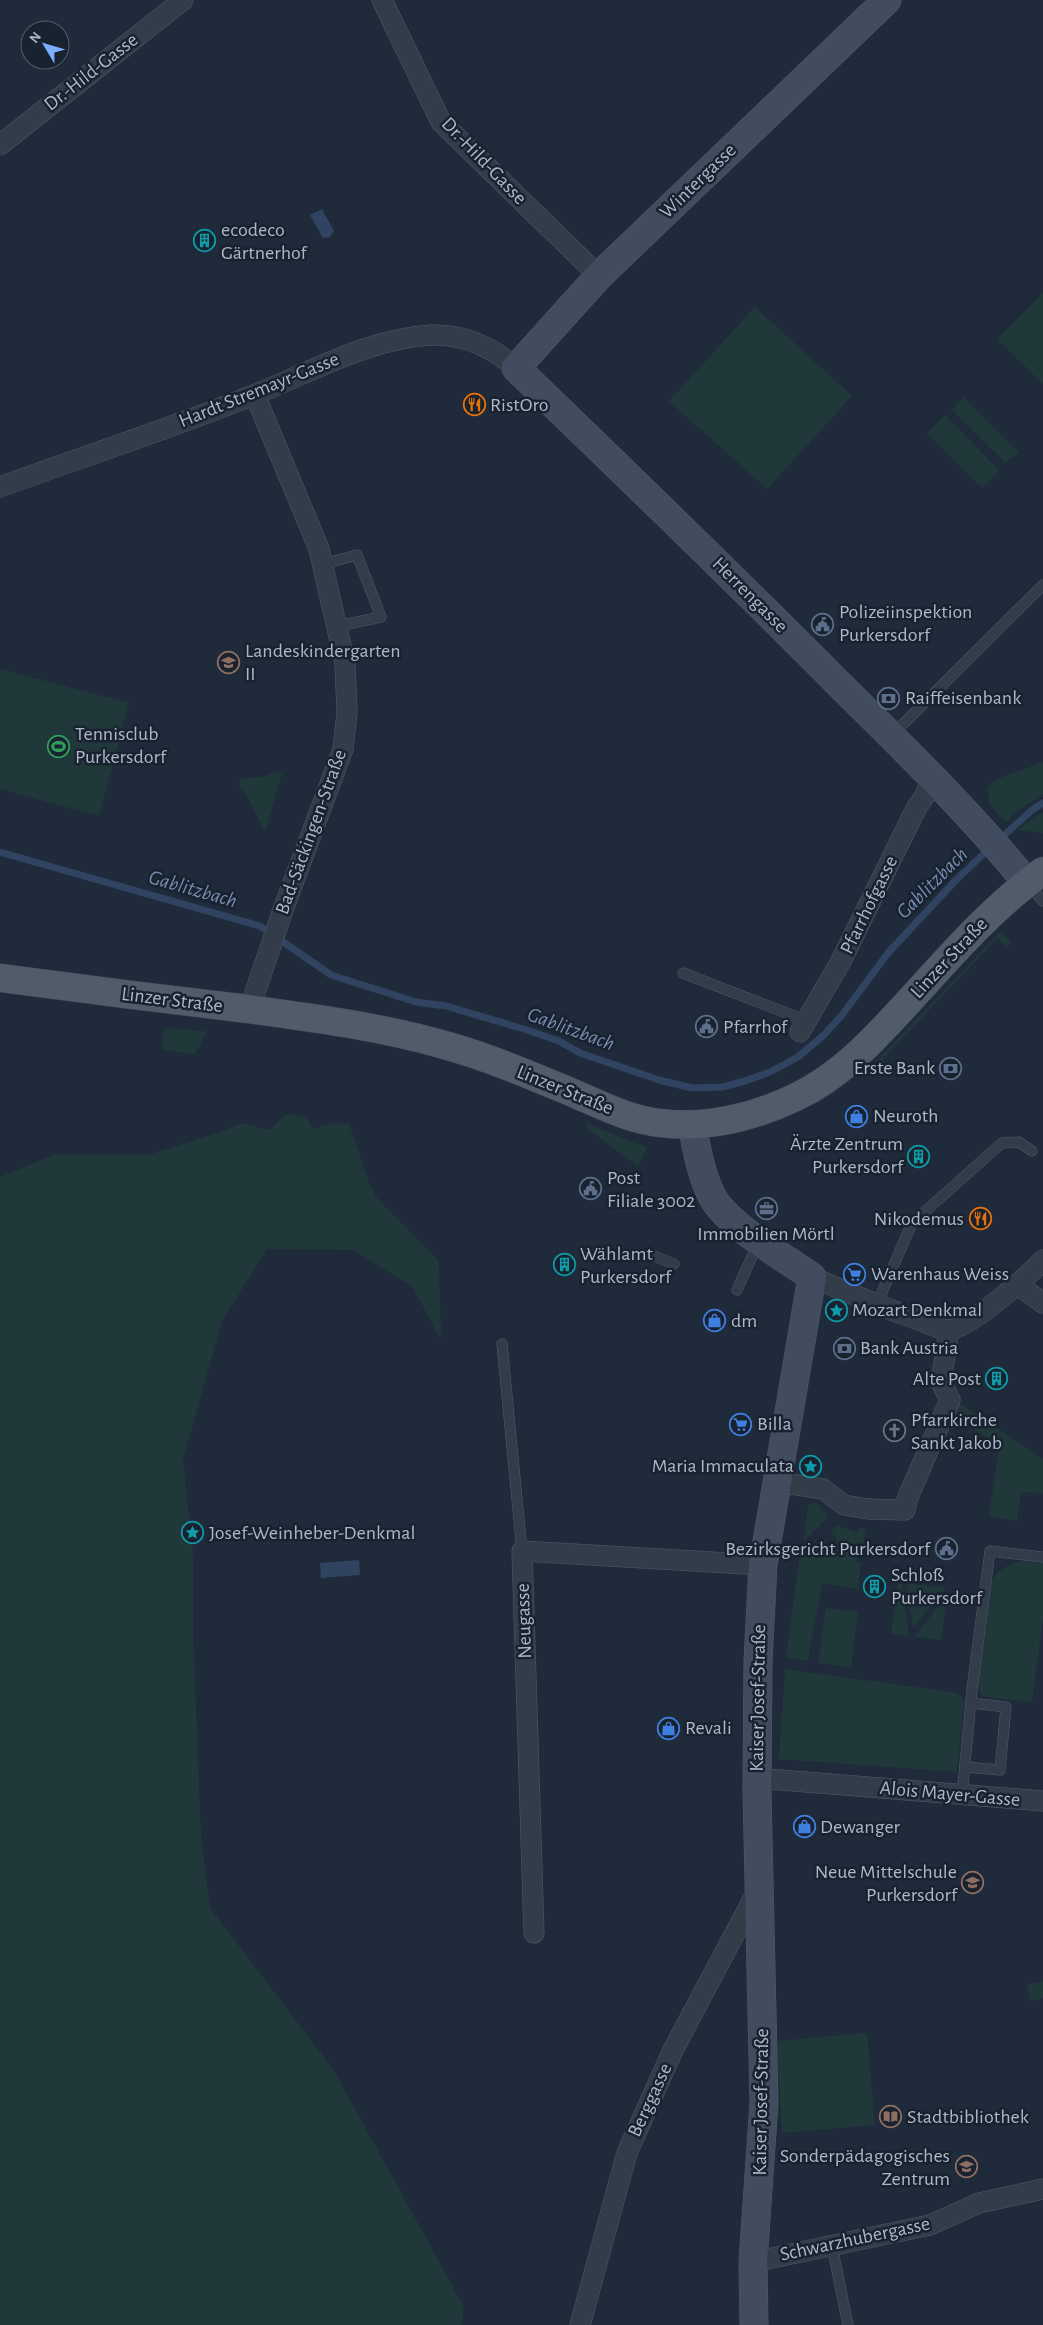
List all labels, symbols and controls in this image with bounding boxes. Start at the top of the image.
north arrow [20,20,70,70]
text: N [27,29,44,46]
street label: Dr.-Hild-Gasse [40,29,142,115]
street label: Dr.-Hild-Gasse [438,113,530,209]
street label: Wintergasse [656,140,740,222]
place label: ecodeco Gärtnerhof [221,220,308,263]
building icon: ecodeco Gärtnerhof [193,229,217,253]
street label: Hardt Stremayr-Gasse [176,349,342,431]
restaurant icon: RistOro [462,393,486,417]
place label: RistOro [490,395,549,415]
street label: Herrengasse [708,553,792,637]
place label: Polizeiinspektion Purkersdorf [839,602,972,645]
public building icon: Polizeiinspektion Purkersdorf [811,612,835,636]
place label: Landeskindergarten II [245,641,401,684]
school or university icon: Landeskindergarten II [217,651,241,675]
bank icon: Raiffeisenbank [877,686,901,710]
place label: Raiffeisenbank [905,688,1021,708]
place label: Tennisclub Purkersdorf [75,724,167,767]
sports icon: Tennisclub Purkersdorf [47,734,71,758]
street label: Bad-Säckingen-Straße [272,747,350,917]
water label: Gablitzbach [892,843,972,923]
street label: Pfarrhofgasse [837,853,901,957]
water label: Gablitzbach [146,866,240,912]
street label: Linzer Straße [907,914,991,1002]
street label: Linzer Straße [120,984,224,1016]
water label: Gablitzbach [525,1004,617,1054]
public building icon: Pfarrhof [695,1015,719,1039]
place label: Pfarrhof [723,1017,788,1037]
bank icon: Erste Bank [939,1056,963,1080]
place label: Erste Bank [854,1058,935,1078]
street label: Linzer Straße [514,1062,616,1118]
shop icon: Neuroth [845,1104,869,1128]
place label: Neuroth [873,1106,939,1126]
place label: Ärzte Zentrum Purkersdorf [790,1134,904,1177]
building icon: Ärzte Zentrum Purkersdorf [907,1144,931,1168]
place label: Post Filiale 3002 [607,1168,695,1211]
public building icon: Post Filiale 3002 [579,1177,603,1201]
office icon: Immobilien Mörtl [754,1196,778,1220]
restaurant icon: Nikodemus [968,1207,992,1231]
place label: Nikodemus [874,1209,964,1229]
place label: Immobilien Mörtl [697,1224,835,1244]
place label: Wählamt Purkersdorf [580,1244,672,1287]
building icon: Wählamt Purkersdorf [552,1253,576,1277]
supermarket icon: Warenhaus Weiss [843,1262,867,1286]
place label: Warenhaus Weiss [871,1264,1009,1284]
place icon: Mozart Denkmal [824,1298,848,1322]
place label: Mozart Denkmal [852,1300,982,1320]
shop icon: dm [703,1309,727,1333]
place label: dm [731,1311,757,1331]
bank icon: Bank Austria [832,1336,856,1360]
place label: Bank Austria [860,1338,958,1358]
building icon: Alte Post [985,1367,1009,1391]
place label: Alte Post [913,1369,982,1389]
place label: Pfarrkirche Sankt Jakob [911,1410,1002,1453]
supermarket icon: Billa [729,1412,753,1436]
place label: Billa [757,1414,792,1434]
church icon: Pfarrkirche Sankt Jakob [883,1419,907,1443]
place icon: Maria Immaculata [798,1454,822,1478]
place label: Maria Immaculata [652,1456,794,1476]
place icon: Josef-Weinheber-Denkmal [181,1521,205,1545]
place label: Josef-Weinheber-Denkmal [209,1523,415,1543]
public building icon: Bezirksgericht Purkersdorf [934,1537,958,1561]
place label: Bezirksgericht Purkersdorf [725,1539,931,1559]
place label: Schloß Purkersdorf [891,1565,983,1608]
building icon: Schloß Purkersdorf [863,1575,887,1599]
street label: Neugasse [513,1583,535,1659]
street label: Kaiser Josef-Straße [747,1624,769,1772]
shop icon: Revali [657,1716,681,1740]
place label: Revali [685,1718,732,1738]
street label: Alois Mayer-Gasse [879,1778,1021,1810]
shop icon: Dewanger [792,1815,816,1839]
place label: Dewanger [820,1817,901,1837]
place label: Neue Mittelschule Purkersdorf [815,1862,958,1905]
school or university icon: Neue Mittelschule Purkersdorf [961,1871,985,1895]
street label: Kaiser Josef-Straße [750,2028,772,2176]
street label: Berggasse [624,2060,676,2140]
library icon: Stadtbibliothek [879,2105,903,2129]
place label: Stadtbibliothek [907,2107,1029,2127]
place label: Sonderpädagogisches Zentrum [780,2146,950,2189]
school or university icon: Sonderpädagogisches Zentrum [954,2155,978,2179]
street label: Schwarzhubergasse [778,2213,932,2265]

